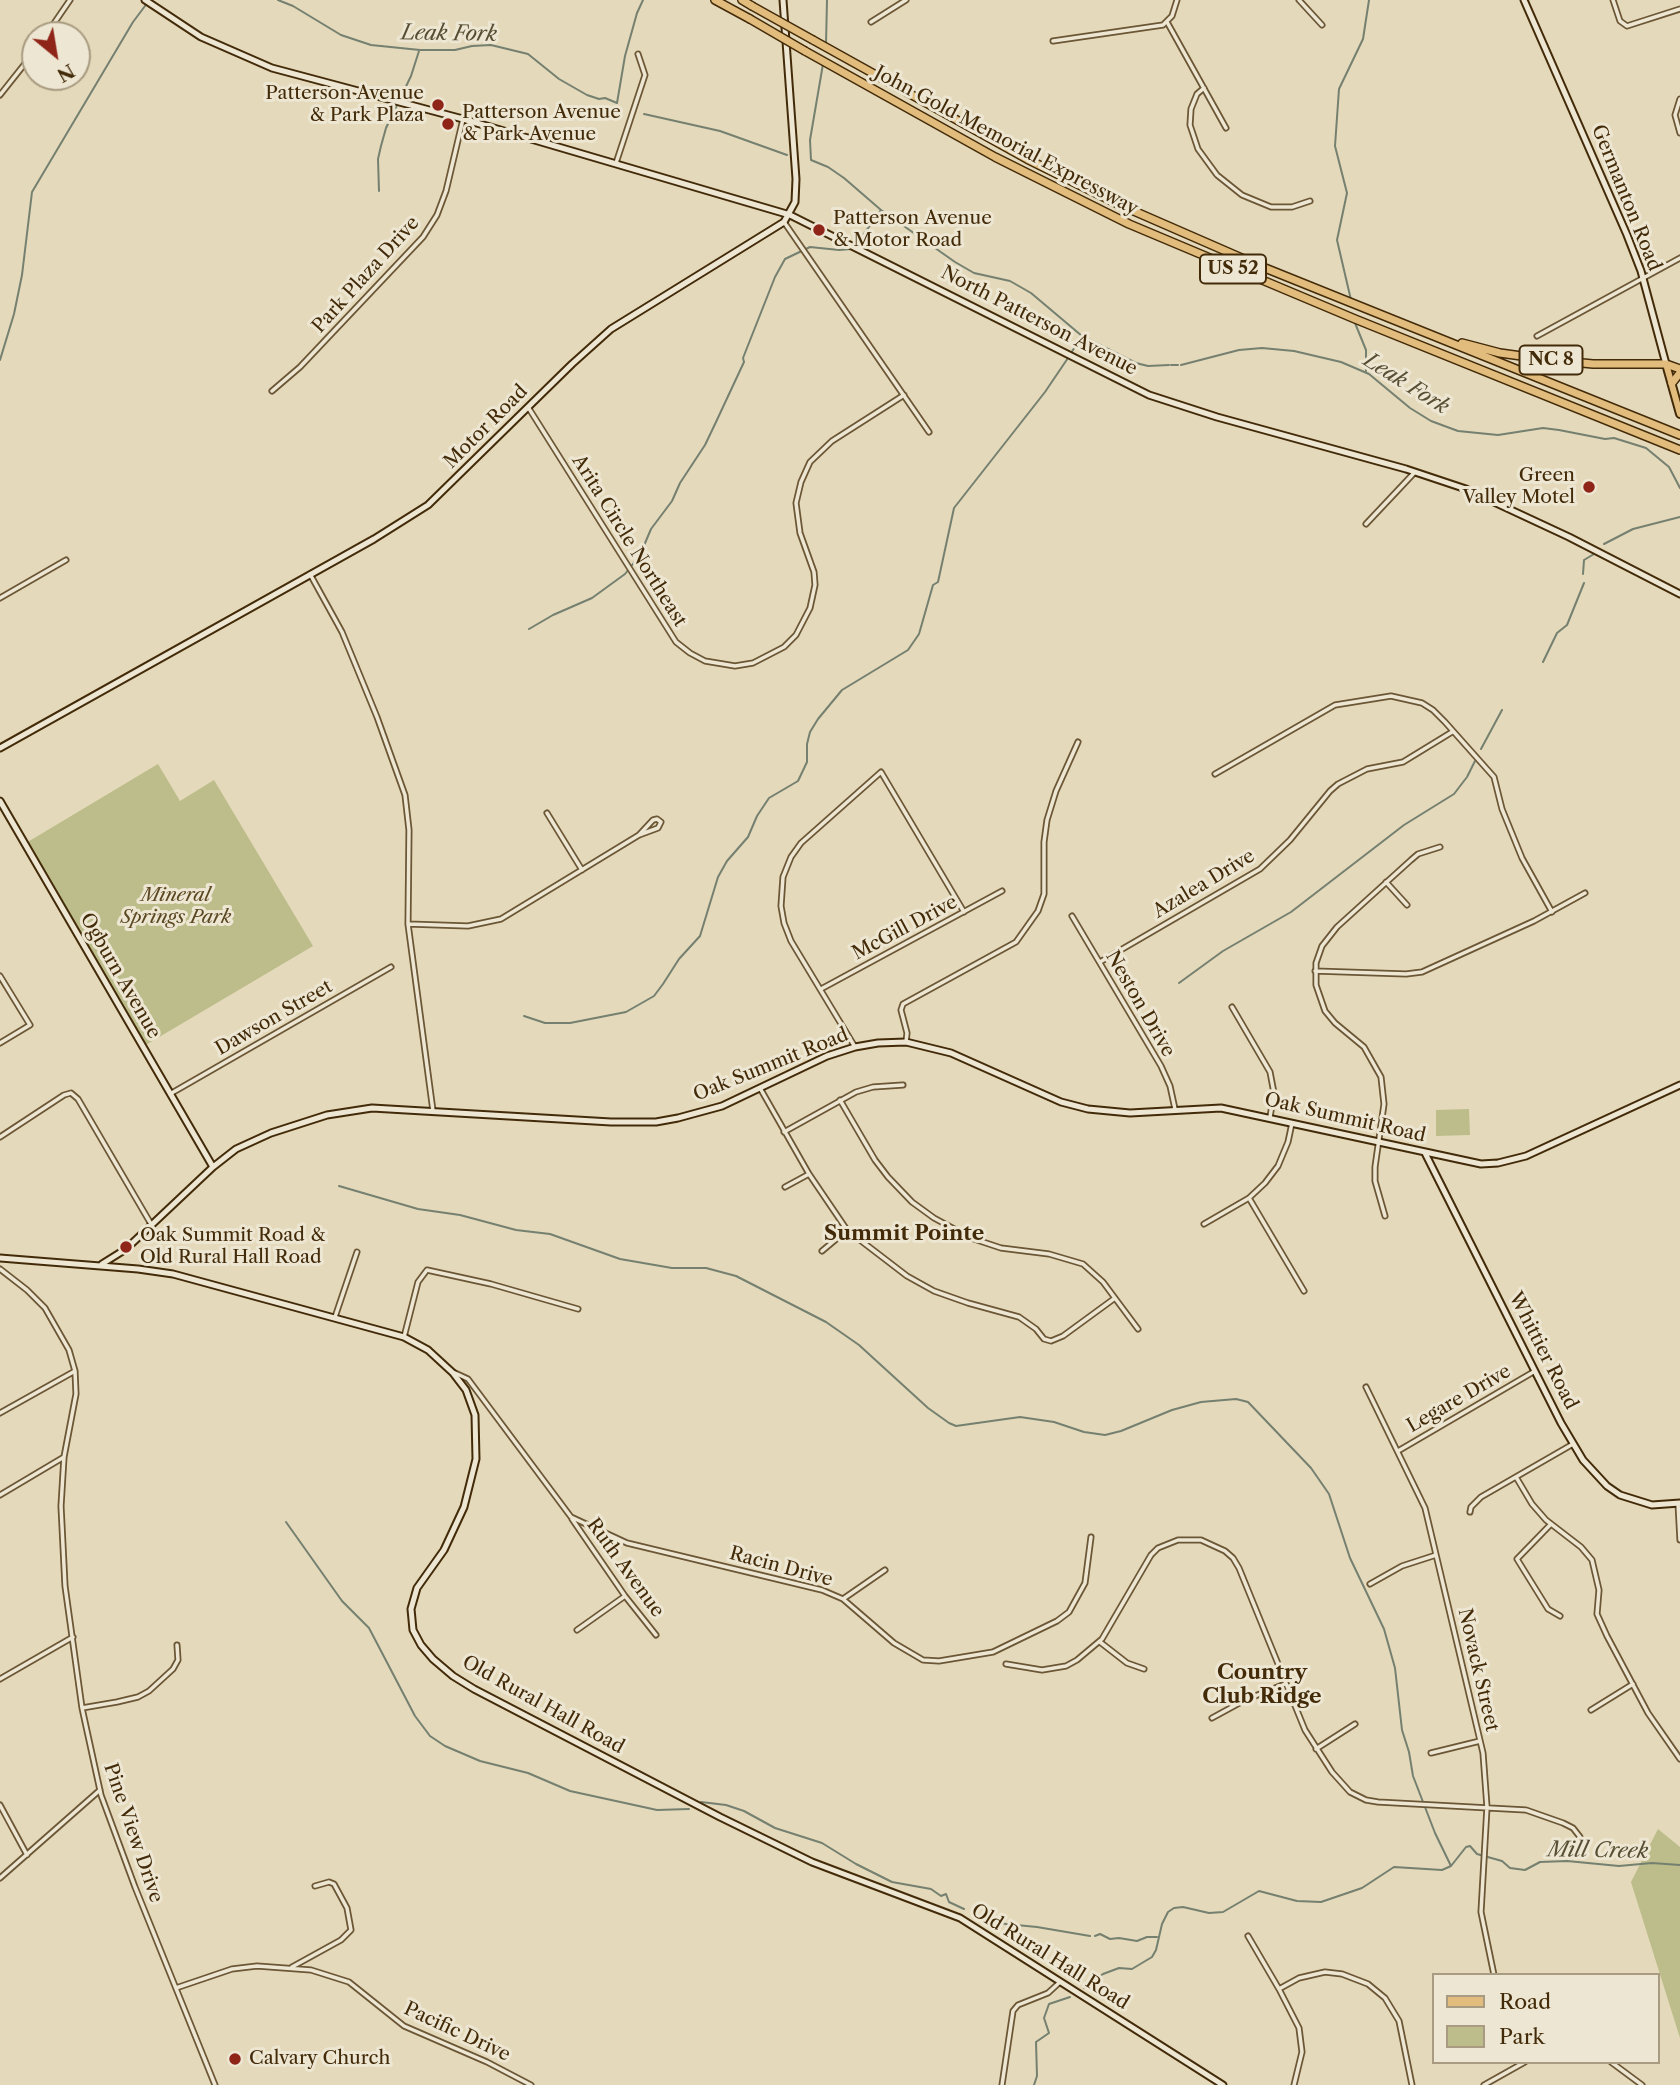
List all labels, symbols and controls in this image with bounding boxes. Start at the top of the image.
north arrow [21,21,91,91]
water label: Leak Fork [401,21,497,47]
text: N [53,59,79,87]
street label: John Gold Memorial Expressway [870,62,1142,220]
place label: Patterson Avenue & Park Plaza [265,83,424,127]
marker: Patterson Avenue & Park Plaza [430,97,446,113]
place label: Patterson Avenue & Park Avenue [462,102,621,146]
marker: Patterson Avenue & Park Avenue [440,116,456,132]
street label: Germanton Road [1586,121,1666,275]
place label: Patterson Avenue & Motor Road [833,208,992,252]
street label: Park Plaza Drive [308,212,424,338]
marker: Patterson Avenue & Motor Road [811,222,827,238]
road number: US 52 [1200,255,1266,284]
street label: North Patterson Avenue [937,262,1141,380]
road number: NC 8 [1520,346,1582,374]
water label: Leak Fork [1359,348,1453,420]
street label: Motor Road [439,380,533,474]
street label: Arita Circle Northeast [567,451,691,631]
place label: Green Valley Motel [1462,465,1575,509]
marker: Green Valley Motel [1581,479,1597,495]
street label: Azalea Drive [1149,845,1259,923]
park label: Mineral Springs Park [121,885,231,929]
street label: McGill Drive [849,891,961,965]
street label: Ogburn Avenue [75,909,165,1043]
street label: Neston Drive [1100,947,1180,1061]
street label: Dawson Street [212,975,336,1061]
street label: Oak Summit Road [690,1024,852,1106]
street label: Oak Summit Road [1262,1088,1428,1148]
district label: Summit Pointe [824,1221,984,1247]
place label: Oak Summit Road & Old Rural Hall Road [140,1225,325,1269]
marker: Oak Summit Road & Old Rural Hall Road [118,1239,134,1255]
street label: Whittier Road [1504,1288,1582,1414]
street label: Legare Drive [1403,1360,1515,1438]
street label: Ruth Avenue [581,1514,669,1622]
street label: Racin Drive [727,1542,835,1592]
street label: Novack Street [1453,1606,1503,1734]
street label: Old Rural Hall Road [458,1651,628,1759]
district label: Country Club Ridge [1202,1660,1322,1710]
street label: Pine View Drive [98,1760,168,1906]
water label: Mill Creek [1548,1838,1648,1864]
street label: Old Rural Hall Road [967,1899,1133,2015]
legend [1432,1973,1659,2064]
text: Road [1499,1989,1551,2014]
street label: Pacific Drive [400,1997,514,2067]
text: Park [1499,2024,1545,2049]
place label: Calvary Church [249,2048,390,2070]
marker: Calvary Church [227,2051,243,2067]

